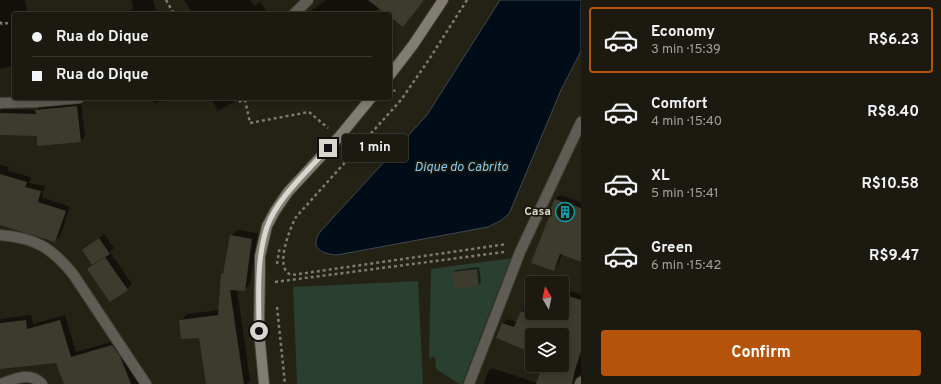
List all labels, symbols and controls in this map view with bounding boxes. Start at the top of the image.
icon: car [603,22,639,58]
text: Economy [651,23,715,42]
text: Rua do Dique [56,28,149,47]
text: R$6.23 [869,31,919,50]
text: 3 min · 15:39 [651,42,721,58]
text: Rua do Dique [56,66,149,85]
icon: car [603,94,639,130]
text: Comfort [651,95,708,114]
text: R$8.40 [867,103,919,122]
text: 4 min · 15:40 [651,114,722,130]
callout: 1 min [342,134,408,162]
route end [319,139,337,157]
text: 1 min [359,140,391,156]
water label: Dique do Cabrito [414,160,508,176]
icon: car [603,166,639,202]
text: XL [651,167,669,186]
text: R$10.58 [861,175,919,194]
text: 5 min · 15:41 [651,186,719,202]
building icon: Casa [554,201,576,223]
place label: Casa [524,204,551,220]
icon: car [603,238,639,274]
text: Green [651,239,693,258]
text: R$9.47 [869,247,919,266]
text: 6 min · 15:42 [651,258,721,274]
north arrow [525,276,569,320]
map controls [525,276,569,372]
route start [250,322,268,340]
button: layers [525,328,569,372]
button: Confirm [601,330,921,376]

